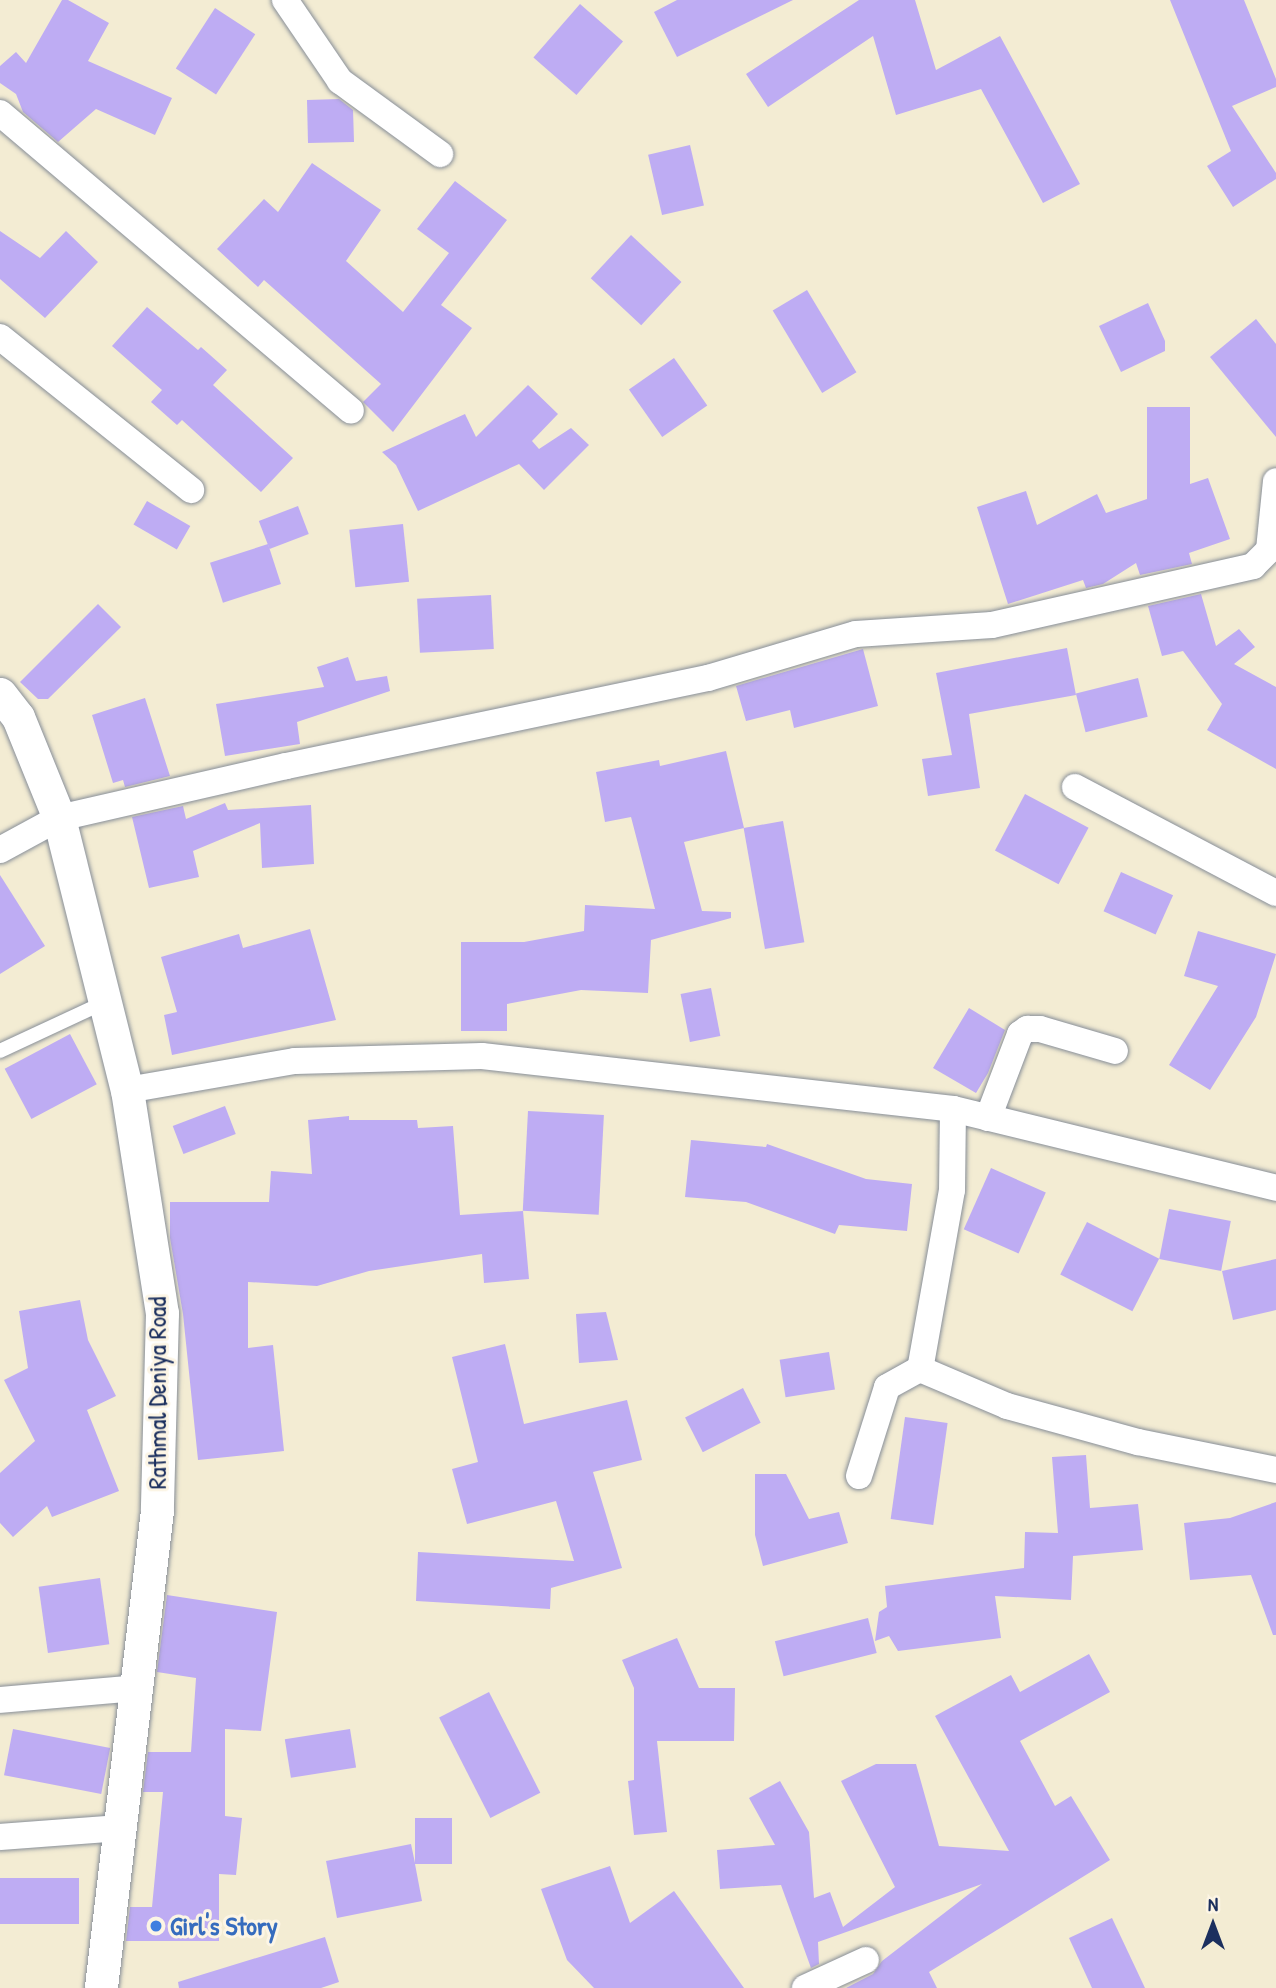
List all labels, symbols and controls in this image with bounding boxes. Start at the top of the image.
street label: Rathmal Deniya Road [141,1297,173,1489]
north arrow [1178,1890,1248,1960]
text: N [1208,1891,1218,1917]
place label: Girl's Story [170,1910,278,1942]
marker: Girl's Story [148,1918,164,1934]

